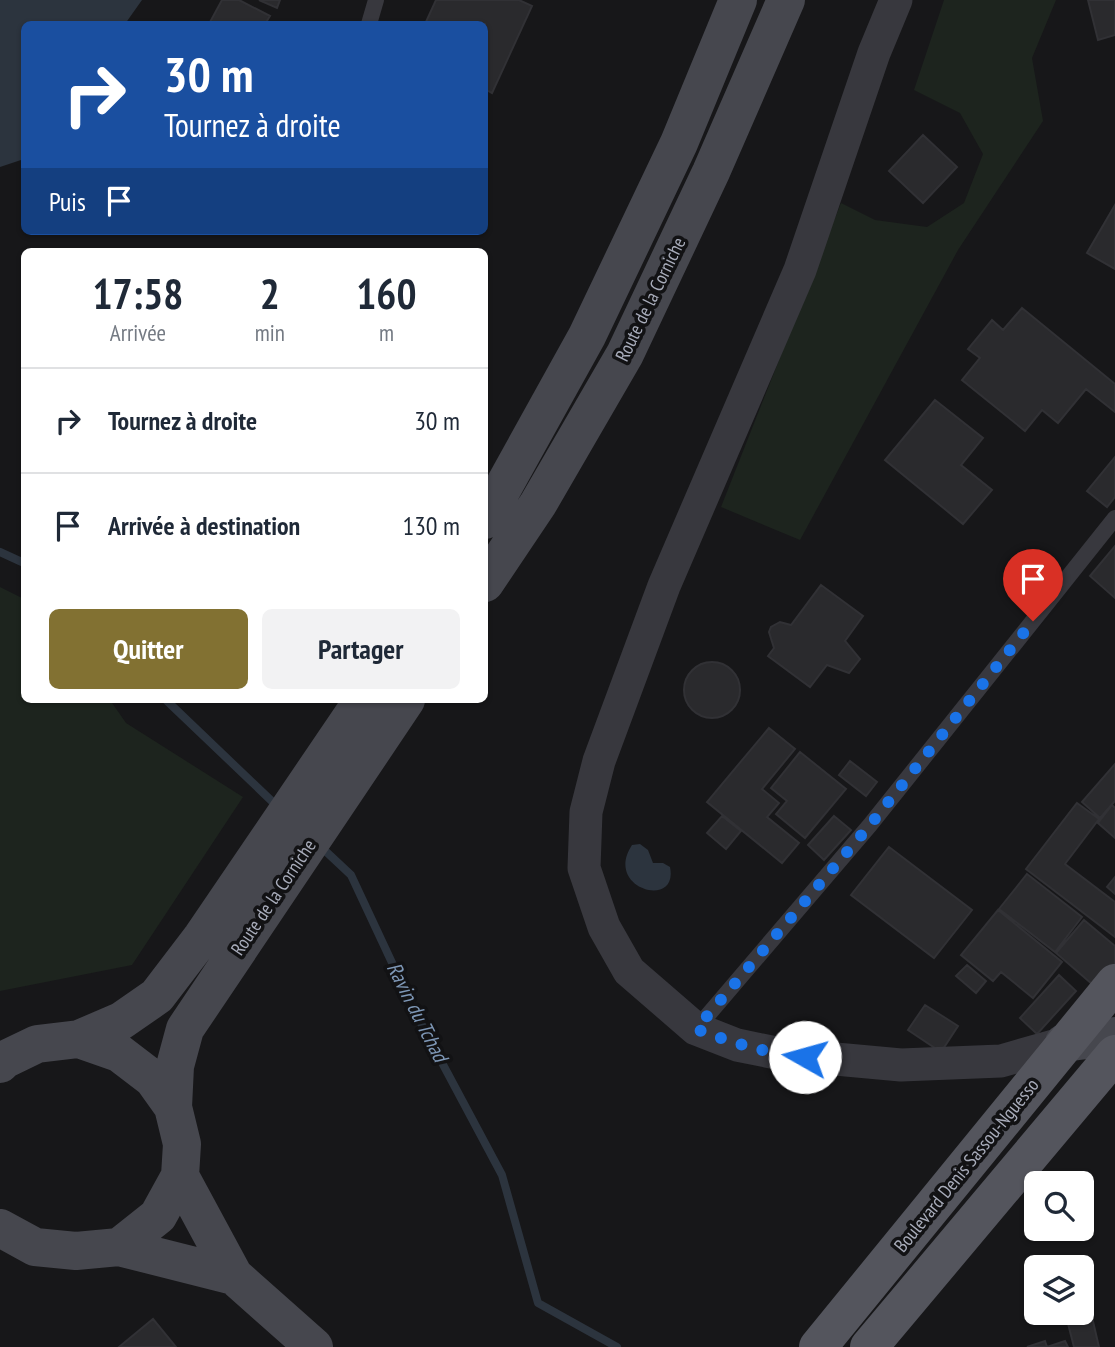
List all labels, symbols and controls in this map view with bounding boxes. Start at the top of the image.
text: 30 m [164,42,253,106]
icon: right [49,49,140,140]
text: Tournez à droite [164,104,341,146]
icon: arrive [100,182,138,220]
text: Puis [49,185,86,218]
street label: Route de la Corniche [610,233,690,365]
text: 17:58 [92,266,183,321]
text: 2 [260,266,280,321]
text: 160 [356,266,417,321]
text: Arrivée [110,318,166,347]
text: min [255,318,285,347]
text: m [379,318,394,347]
icon: right [49,402,87,440]
text: Tournez à droite [108,404,257,437]
text: 30 m [414,404,460,437]
icon: arrive [49,507,87,545]
text: Arrivée à destination [108,509,300,542]
text: 130 m [402,509,460,542]
pin [1003,549,1063,621]
icon: arrive [1014,560,1052,598]
button: Quitter [49,609,248,689]
button: Partager [262,609,460,689]
street label: Route de la Corniche [225,834,321,960]
water label: Ravin du Tchad [381,957,455,1069]
position arrow [768,1020,842,1094]
street label: Boulevard Denis Sassou-Nguesso [888,1073,1044,1257]
map controls [1024,1171,1094,1325]
button: search [1024,1171,1094,1241]
button: layers [1024,1255,1094,1325]

